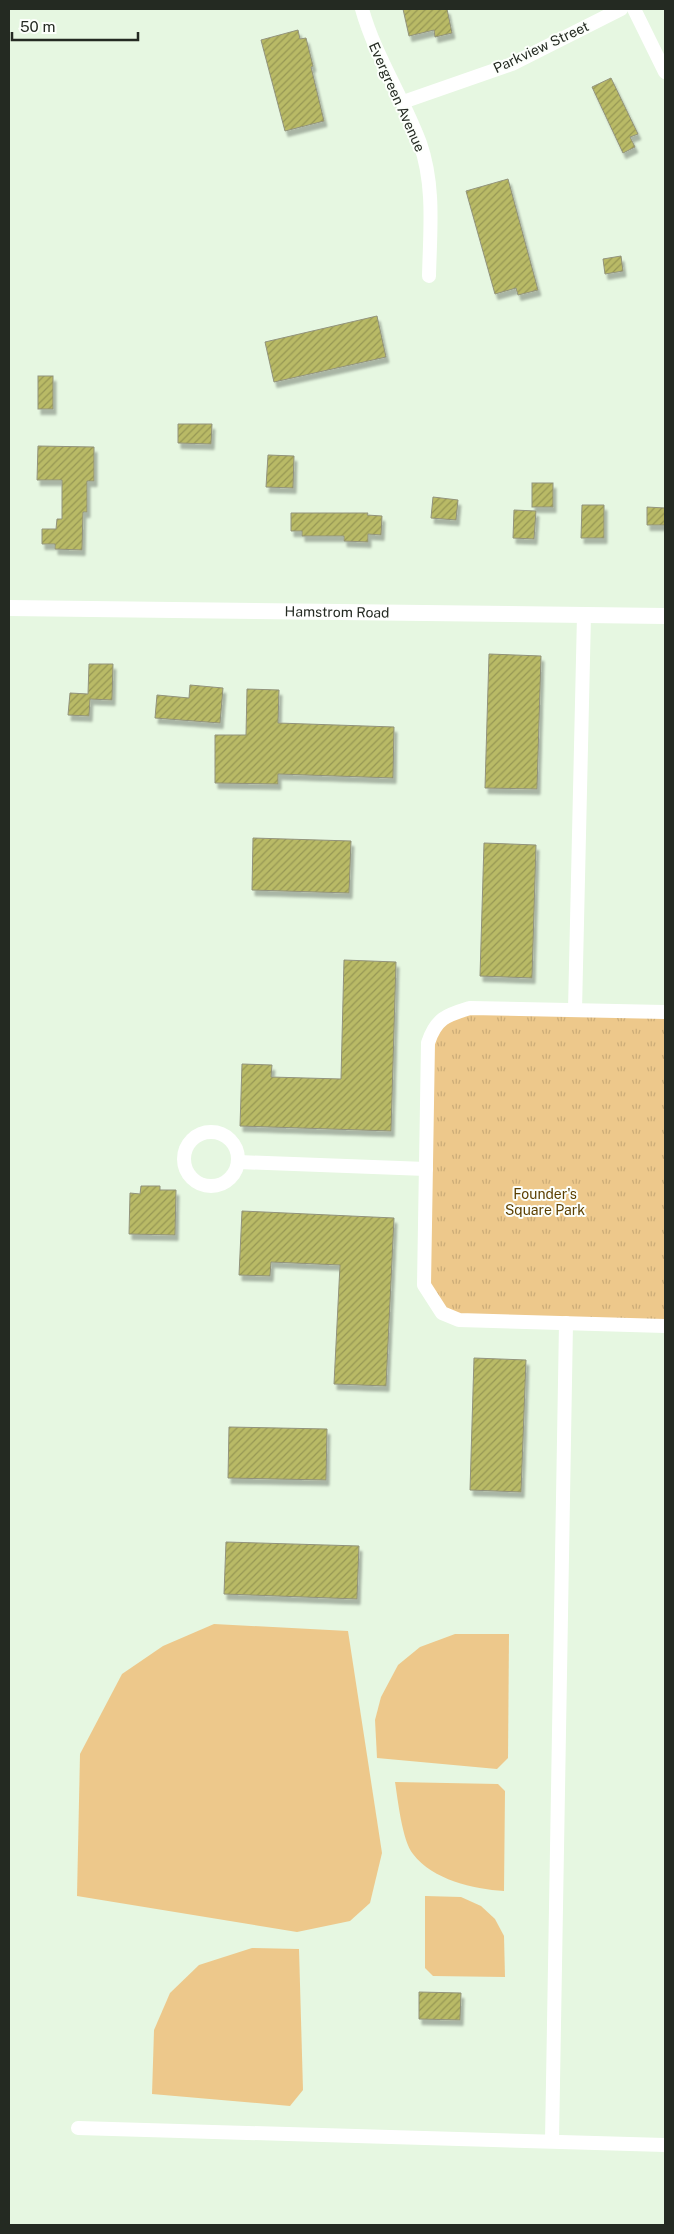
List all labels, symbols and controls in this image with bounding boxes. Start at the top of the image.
scale bar [12,10,139,42]
text: 50 m [20,18,55,35]
street label: Parkview Street [491,18,591,76]
street label: Evergreen Avenue [366,40,428,154]
street label: Hamstrom Road [284,603,390,621]
park label: Founder's Square Park [505,1186,585,1218]

